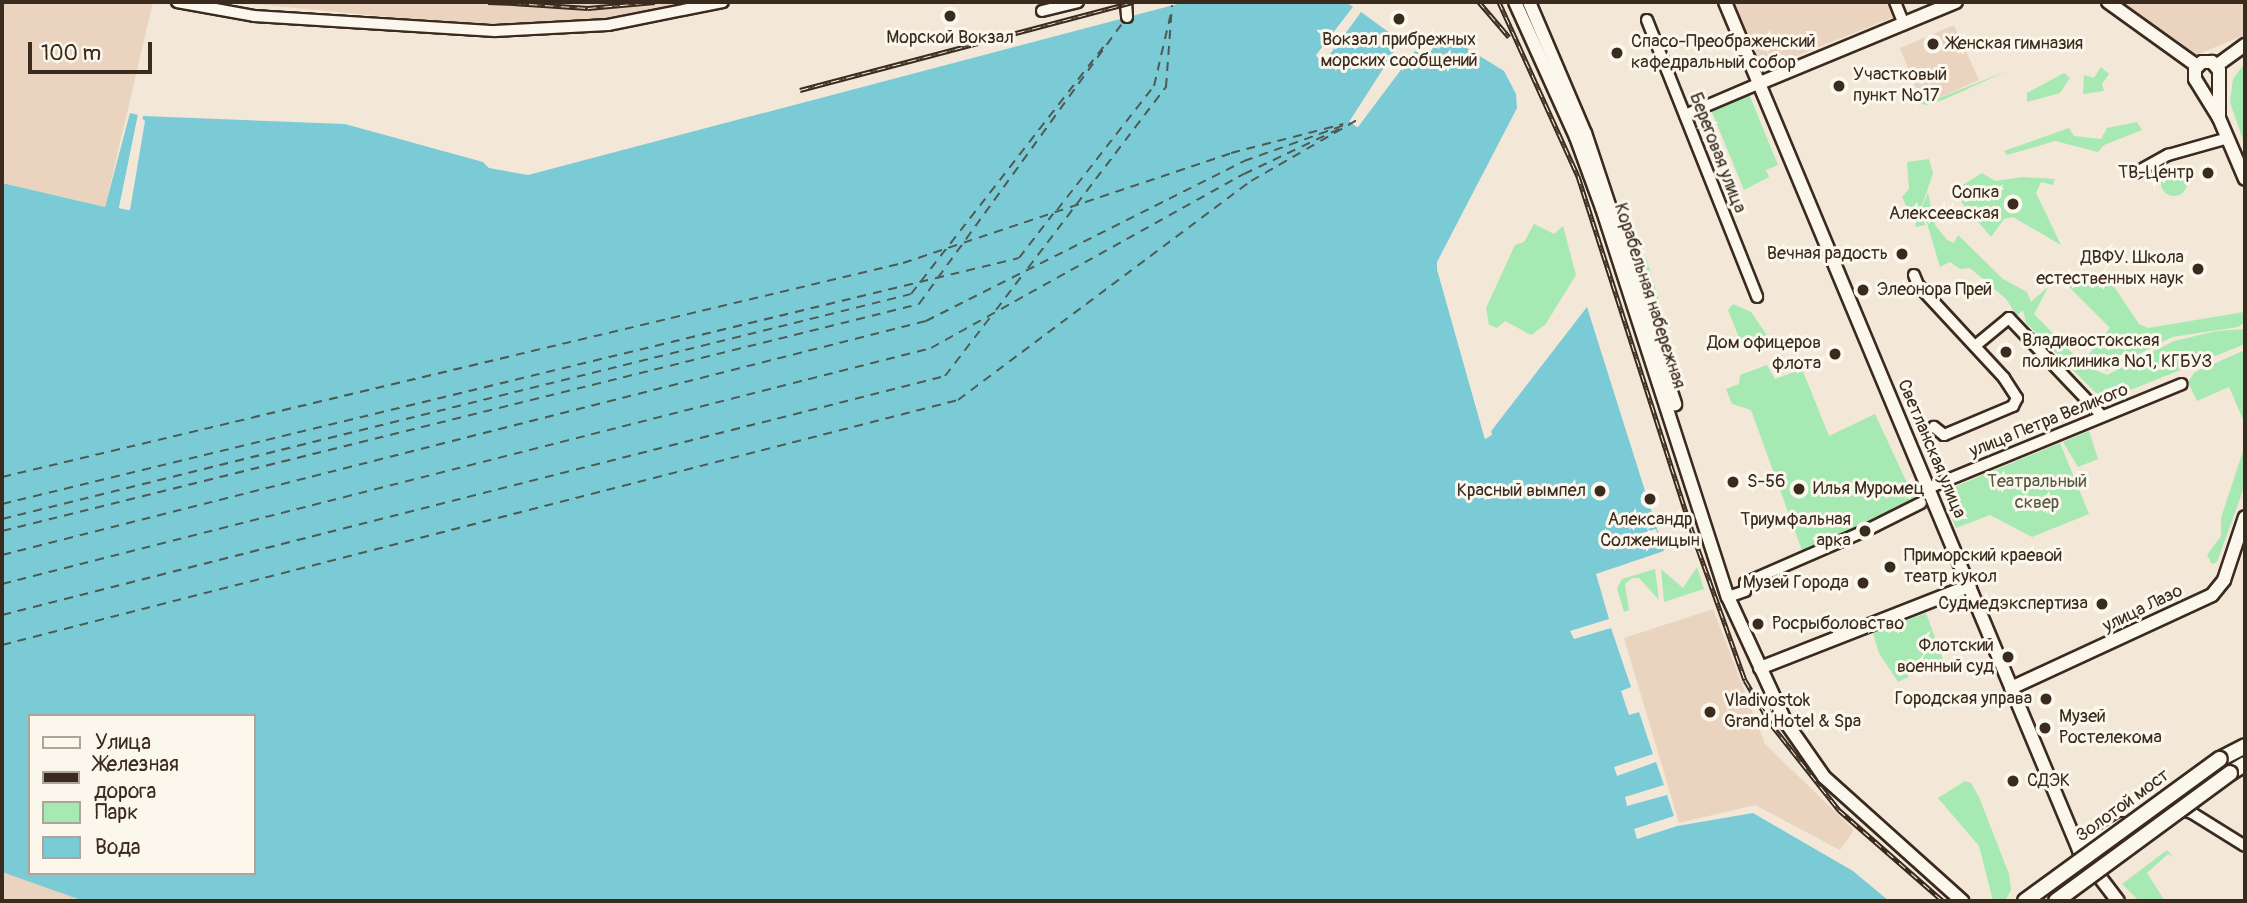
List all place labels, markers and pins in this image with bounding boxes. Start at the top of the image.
marker: Морской Вокзал [942,8,958,24]
marker: Вокзал прибрежных морских сообщений [1391,11,1407,27]
place label: Морской Вокзал [886,27,1014,49]
place label: Вокзал прибрежных морских сообщений [1320,30,1478,72]
place label: Спасо-Преображенский кафедральный собор [1631,32,1816,74]
place label: Женская гимназия [1947,33,2083,55]
marker: Женская гимназия [1925,36,1941,52]
marker: Спасо-Преображенский кафедральный собор [1609,45,1625,61]
place label: Участковый пункт №17 [1853,65,1947,108]
marker: Участковый пункт №17 [1831,78,1847,94]
place label: ТВ-Центр [2118,162,2194,184]
marker: ТВ-Центр [2200,165,2216,181]
place label: Сопка Алексеевская [1889,183,1999,226]
marker: Сопка Алексеевская [2005,196,2021,212]
place label: Вечная радость [1767,243,1888,265]
marker: Вечная радость [1894,246,1910,262]
place label: ДВФУ. Школа естественных наук [2036,248,2184,290]
marker: ДВФУ. Школа естественных наук [2190,261,2206,277]
place label: Элеонора Прей [1877,279,1992,301]
marker: Элеонора Прей [1855,282,1871,298]
place label: Владивостокская поликлиника №1, КГБУЗ [2022,331,2212,374]
place label: Дом офицеров флота [1707,333,1821,376]
marker: Владивостокская поликлиника №1, КГБУЗ [1996,342,2016,362]
marker: Дом офицеров флота [1827,346,1843,362]
place label: S-56 [1747,471,1785,493]
marker: S-56 [1725,474,1741,490]
place label: Илья Муромец [1813,478,1925,500]
place label: Красный вымпел [1457,480,1586,502]
marker: Илья Муромец [1791,481,1807,497]
marker: Красный вымпел [1592,483,1608,499]
marker: Александр Солженицын [1642,491,1658,507]
place label: Александр Солженицын [1600,510,1700,552]
place label: Триумфальная арка [1740,510,1851,552]
marker: Триумфальная арка [1857,523,1873,539]
place label: Приморский краевой театр кукол [1904,546,2063,588]
marker: Приморский краевой театр кукол [1882,559,1898,575]
place label: Музей Города [1743,572,1849,594]
marker: Музей Города [1855,575,1871,591]
place label: Судмедэкспертиза [1938,593,2088,615]
marker: Судмедэкспертиза [2094,596,2110,612]
place label: Росрыболовство [1772,613,1904,635]
marker: Росрыболовство [1750,616,1766,632]
place label: Флотский военный суд [1897,636,1994,678]
marker: Флотский военный суд [2000,649,2016,665]
place label: Городская управа [1895,688,2032,710]
place label: Vladivostok Grand Hotel & Spa [1724,691,1861,734]
marker: Городская управа [2038,691,2054,707]
marker: Vladivostok Grand Hotel & Spa [1702,704,1718,720]
place label: Музей Ростелекома [2059,707,2162,750]
marker: Музей Ростелекома [2037,720,2053,736]
place label: СДЭК [2027,770,2070,792]
marker: СДЭК [2005,773,2021,789]

